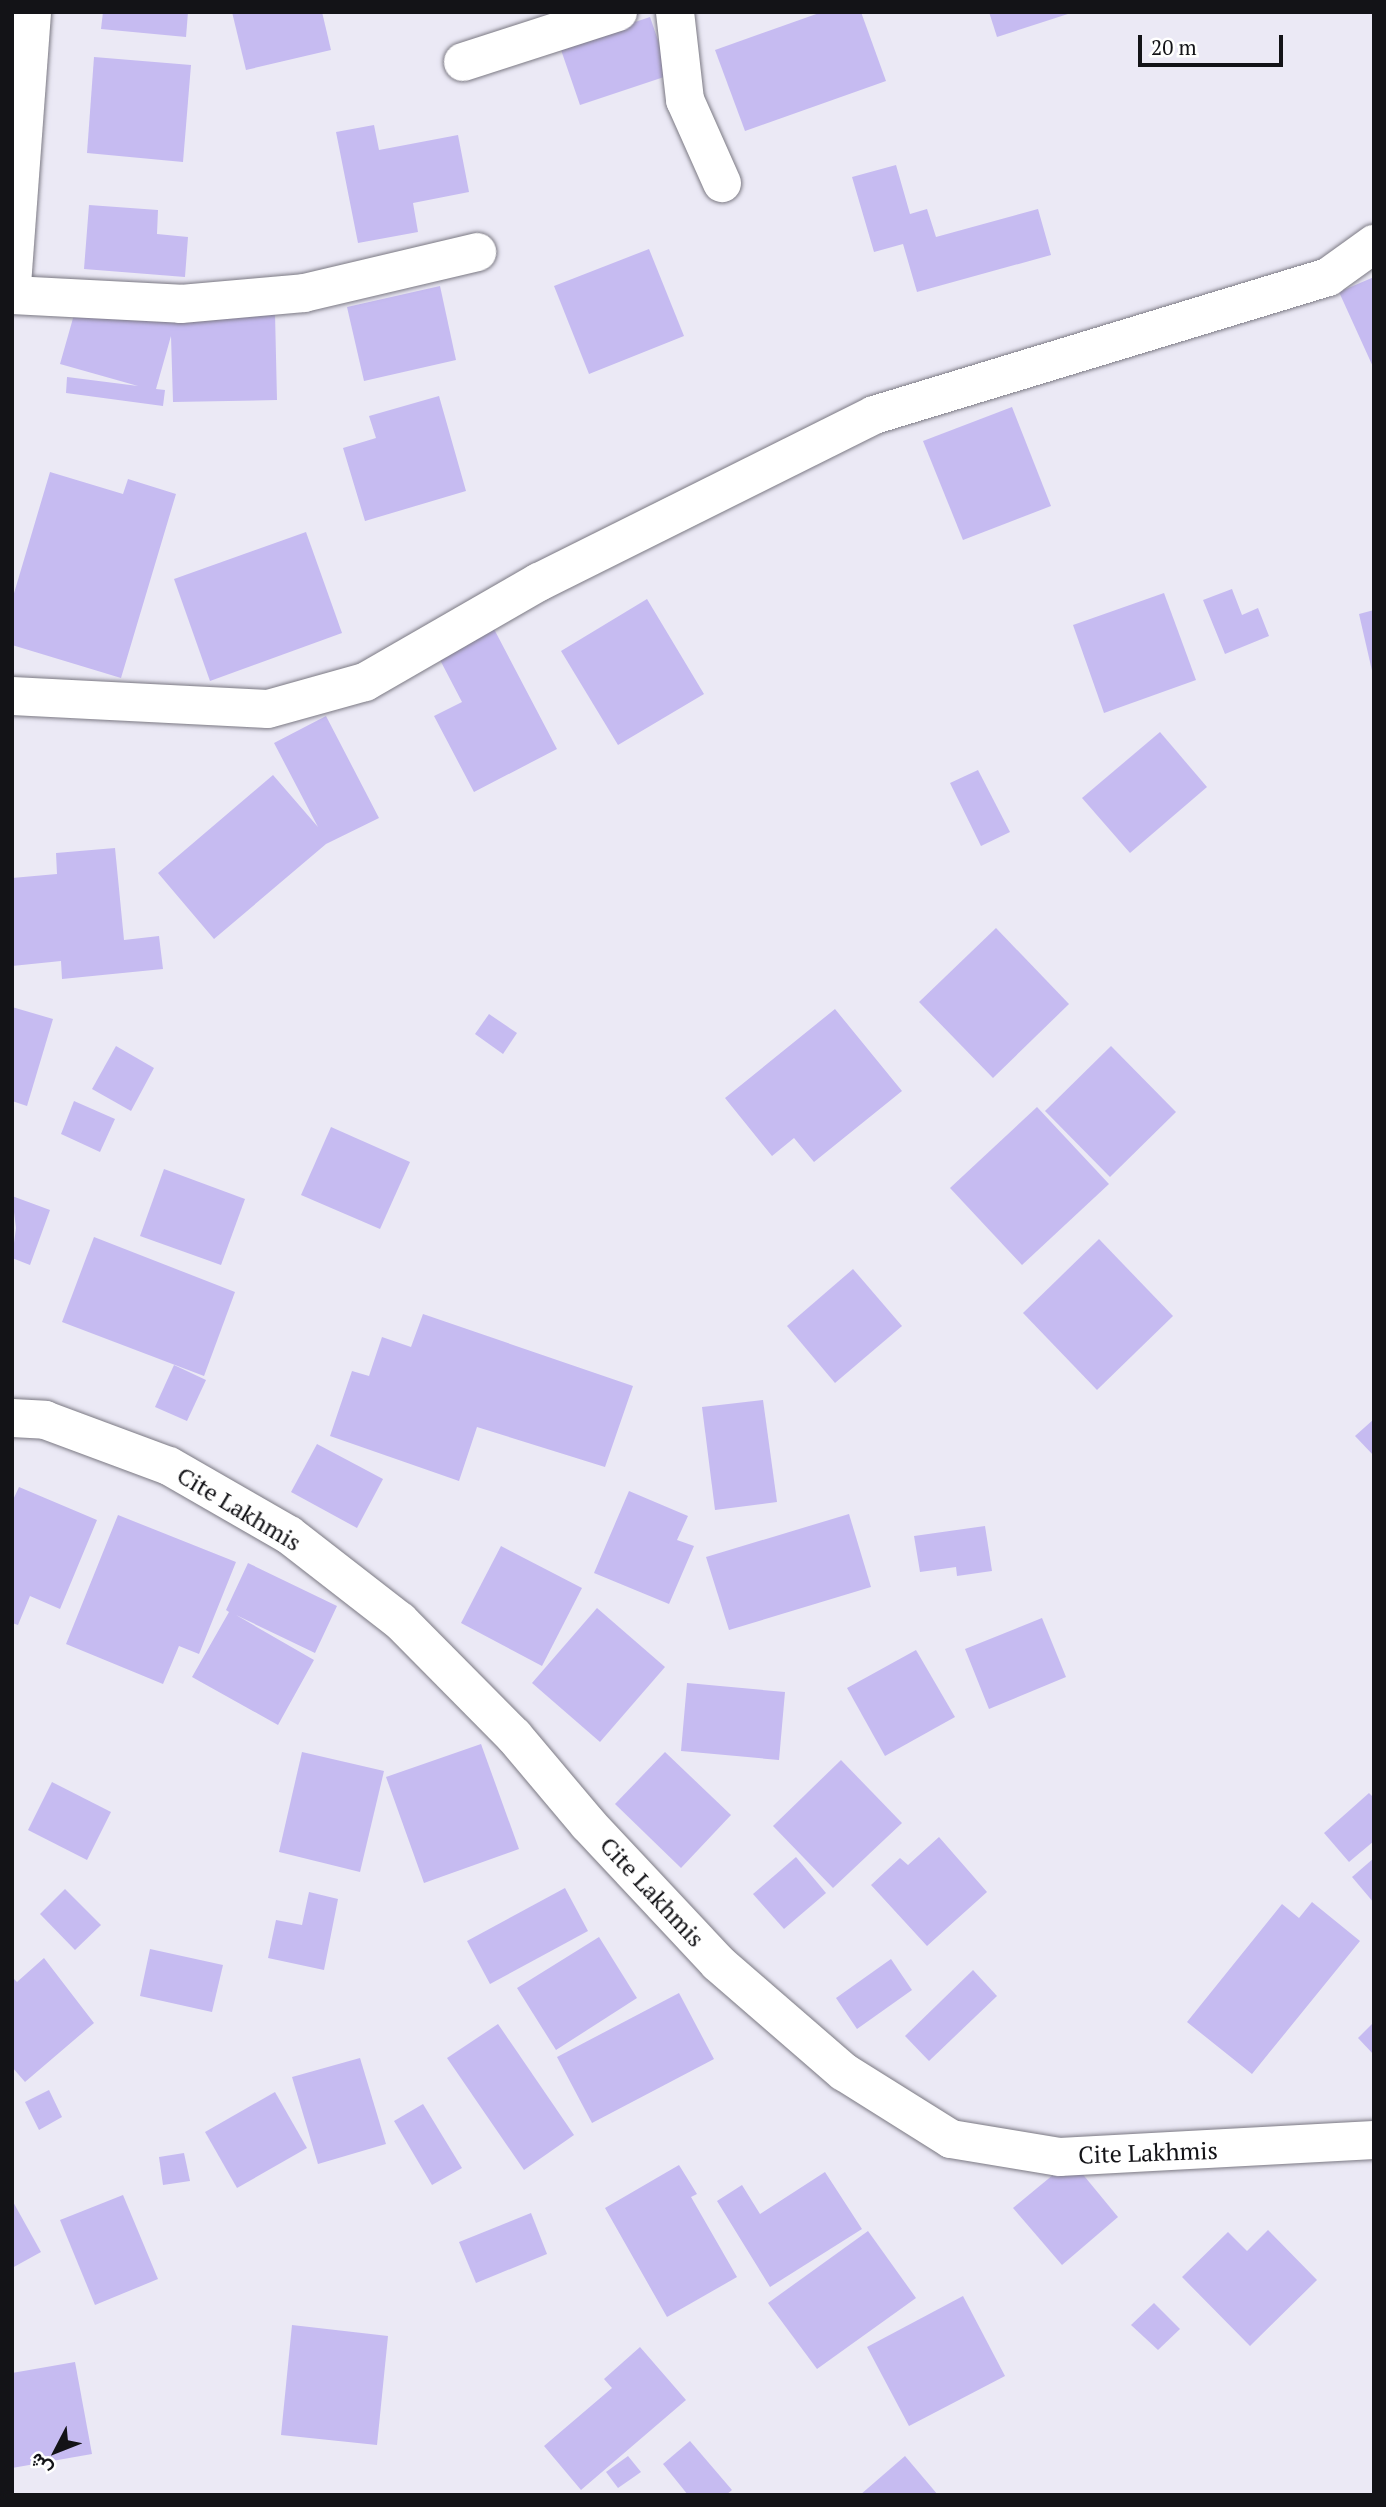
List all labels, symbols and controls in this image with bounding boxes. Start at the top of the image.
scale bar [1141,21,1286,65]
text: 20 m [1151,33,1197,61]
street label: Cite Lakhmis [172,1461,306,1557]
street label: Cite Lakhmis [594,1831,710,1953]
street label: Cite Lakhmis [1078,2136,1218,2170]
north arrow [21,2416,91,2486]
text: ش [23,2449,57,2482]

